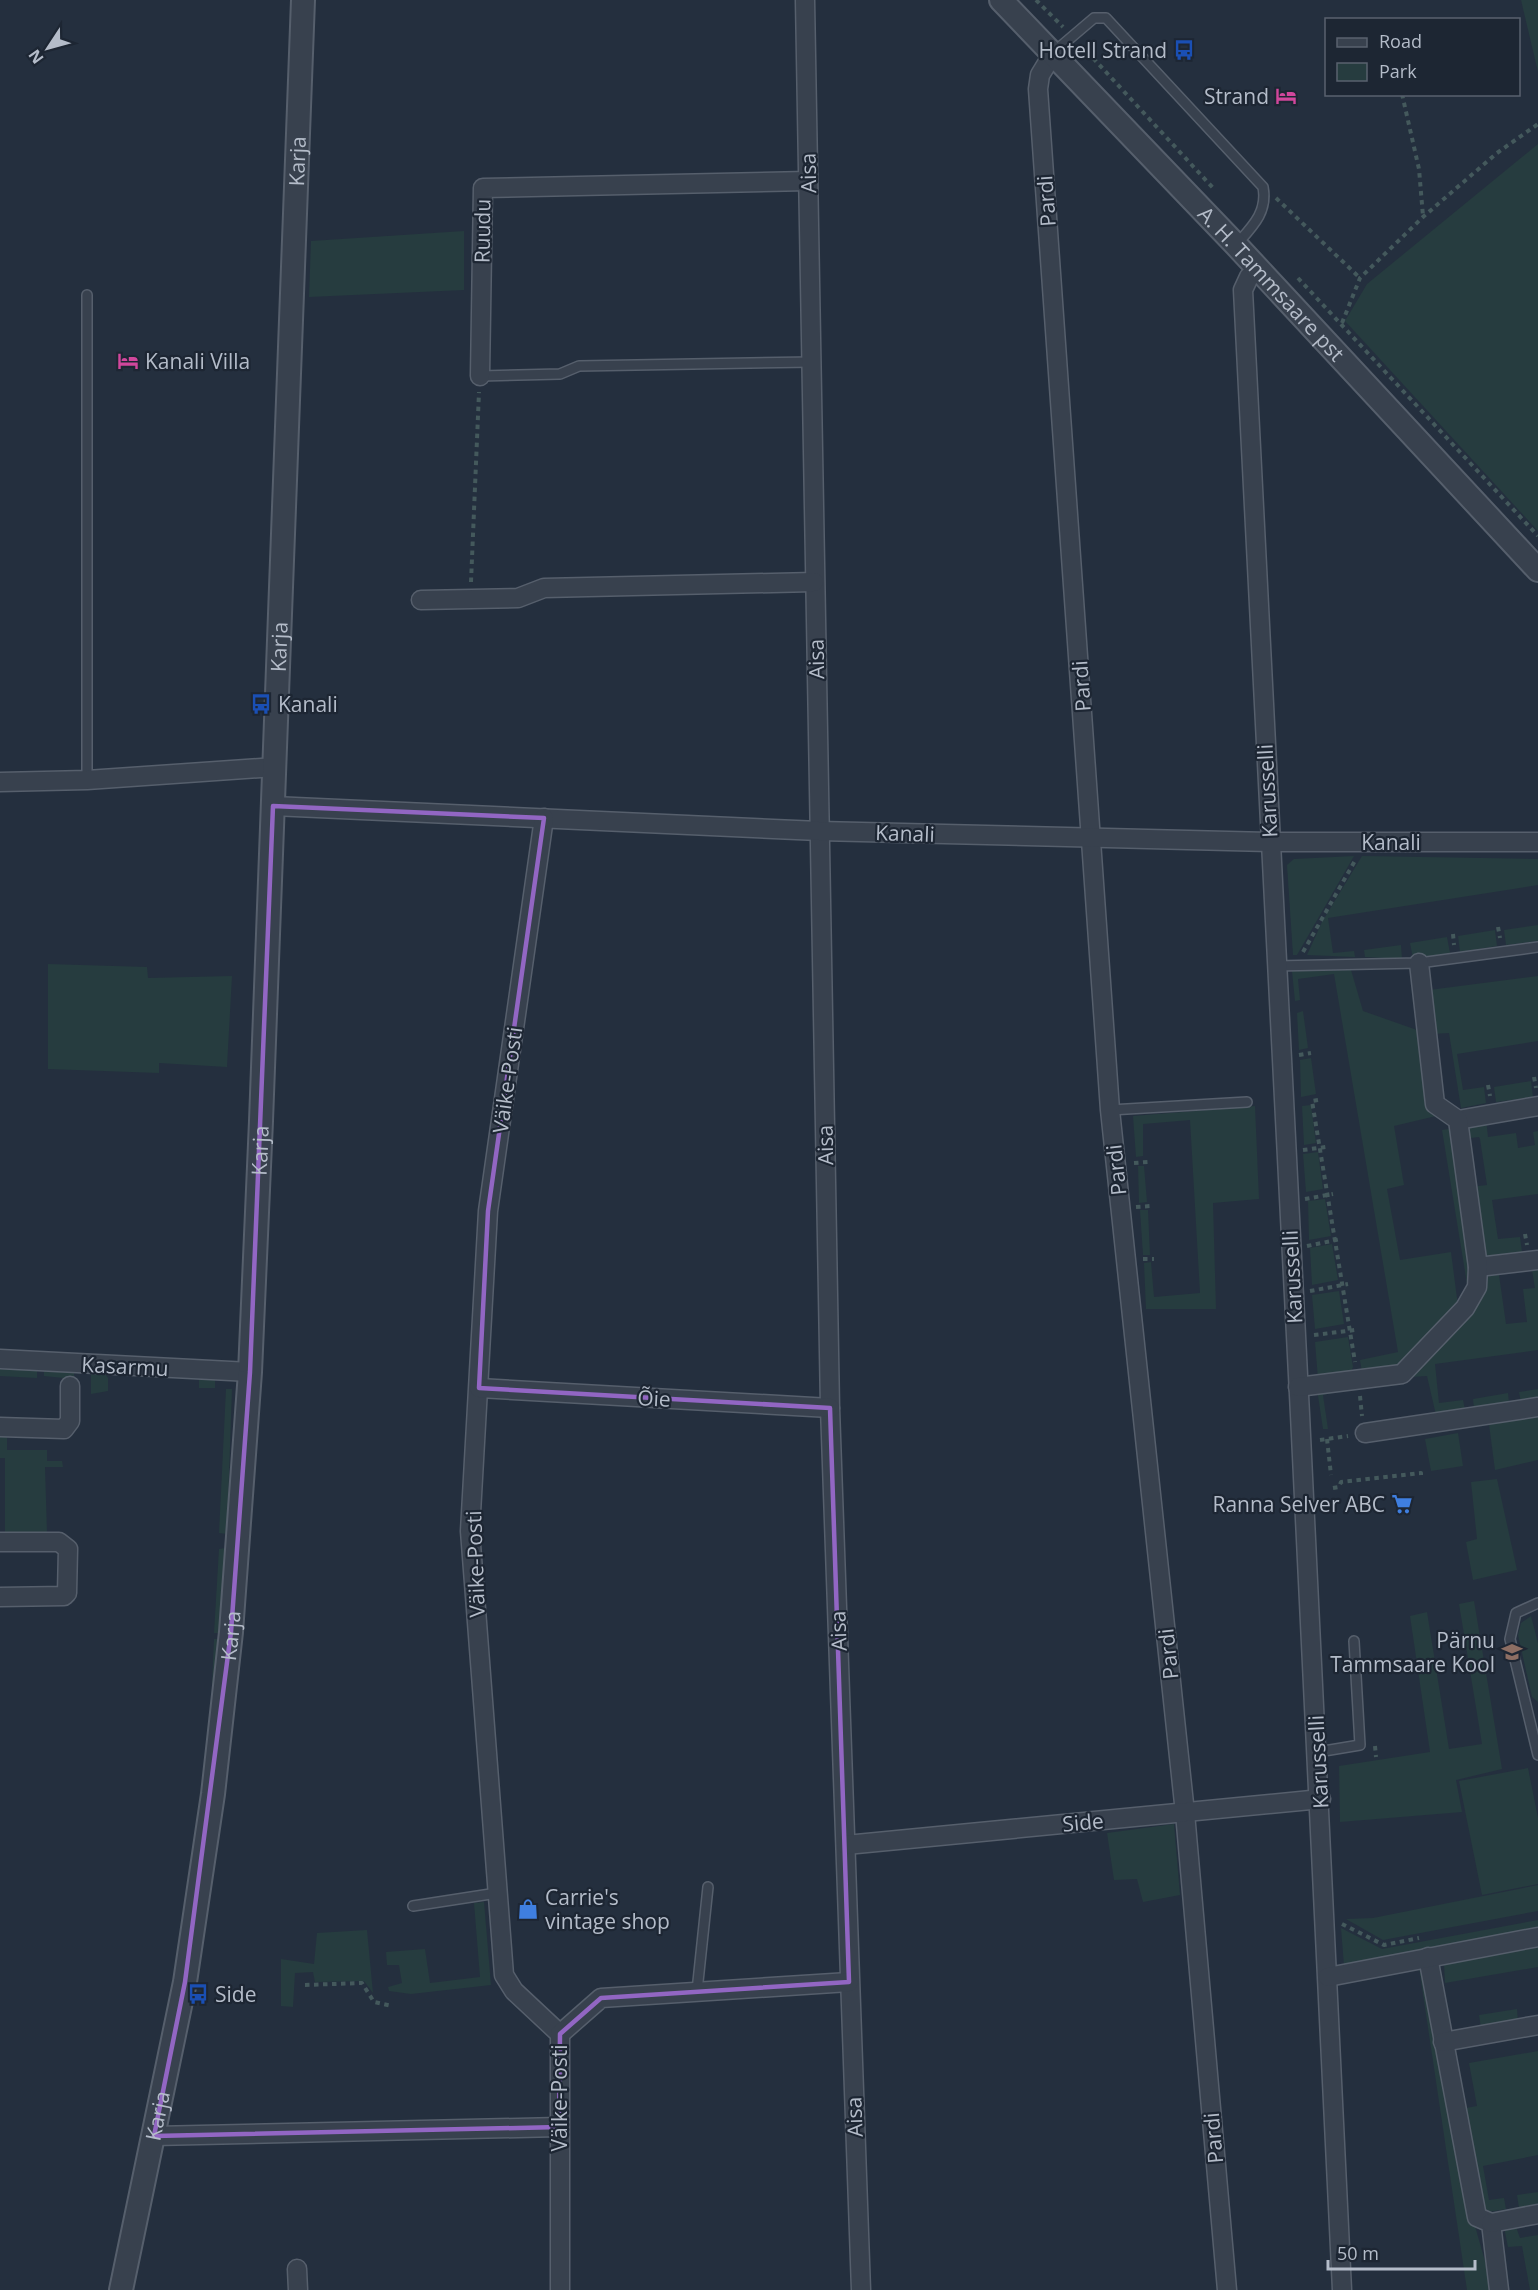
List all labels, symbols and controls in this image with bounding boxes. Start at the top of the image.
north arrow [18,18,78,78]
legend [1325,18,1520,96]
text: Road [1379,29,1422,53]
place label: Hotell Strand [1039,36,1167,64]
bus stop icon: Hotell Strand [1172,38,1196,62]
text: N [23,45,49,69]
text: Park [1379,59,1417,83]
place label: Strand [1204,82,1269,110]
hotel icon: Strand [1274,84,1298,108]
street label: Karja [282,136,312,187]
street label: Aisa [794,153,822,193]
street label: Pardi [1030,175,1062,227]
street label: Ruudu [467,199,497,263]
street label: A. H. Tammsaare pst [1192,200,1351,367]
place label: Kanali Villa [145,347,250,375]
hotel icon: Kanali Villa [116,349,140,373]
street label: Karja [264,621,294,672]
street label: Aisa [802,639,830,679]
street label: Pardi [1065,660,1097,712]
place label: Kanali [278,690,338,718]
bus stop icon: Kanali [249,692,273,716]
street label: Karusselli [1251,743,1283,839]
street label: Kanali [875,818,935,848]
street label: Kanali [1361,828,1421,856]
street label: Väike-Posti [486,1025,528,1135]
street label: Karja [245,1125,275,1176]
street label: Aisa [811,1125,839,1165]
street label: Pardi [1099,1143,1133,1197]
street label: Karusselli [1276,1229,1308,1325]
street label: Kasarmu [81,1350,169,1382]
street label: Õie [637,1383,671,1413]
place label: Ranna Selver ABC [1212,1490,1385,1518]
supermarket icon: Ranna Selver ABC [1390,1492,1414,1516]
street label: Väike-Posti [459,1510,491,1618]
street label: Karja [214,1610,247,1662]
street label: Aisa [823,1610,853,1652]
place label: Pärnu Tammsaare Kool [1330,1626,1495,1678]
street label: Pardi [1151,1627,1185,1681]
school or university icon: Pärnu Tammsaare Kool [1500,1640,1524,1664]
street label: Karusselli [1302,1714,1334,1810]
street label: Side [1061,1806,1105,1838]
place label: Carrie's vintage shop [545,1883,670,1935]
shop icon: Carrie's vintage shop [516,1897,540,1921]
place label: Side [215,1980,256,2008]
bus stop icon: Side [186,1982,210,2006]
street label: Väike-Posti [545,2044,573,2152]
street label: Karja [138,2088,176,2143]
street label: Aisa [839,2096,869,2138]
street label: Pardi [1197,2111,1229,2165]
scale bar [1328,2233,1475,2271]
text: 50 m [1337,2241,1379,2265]

